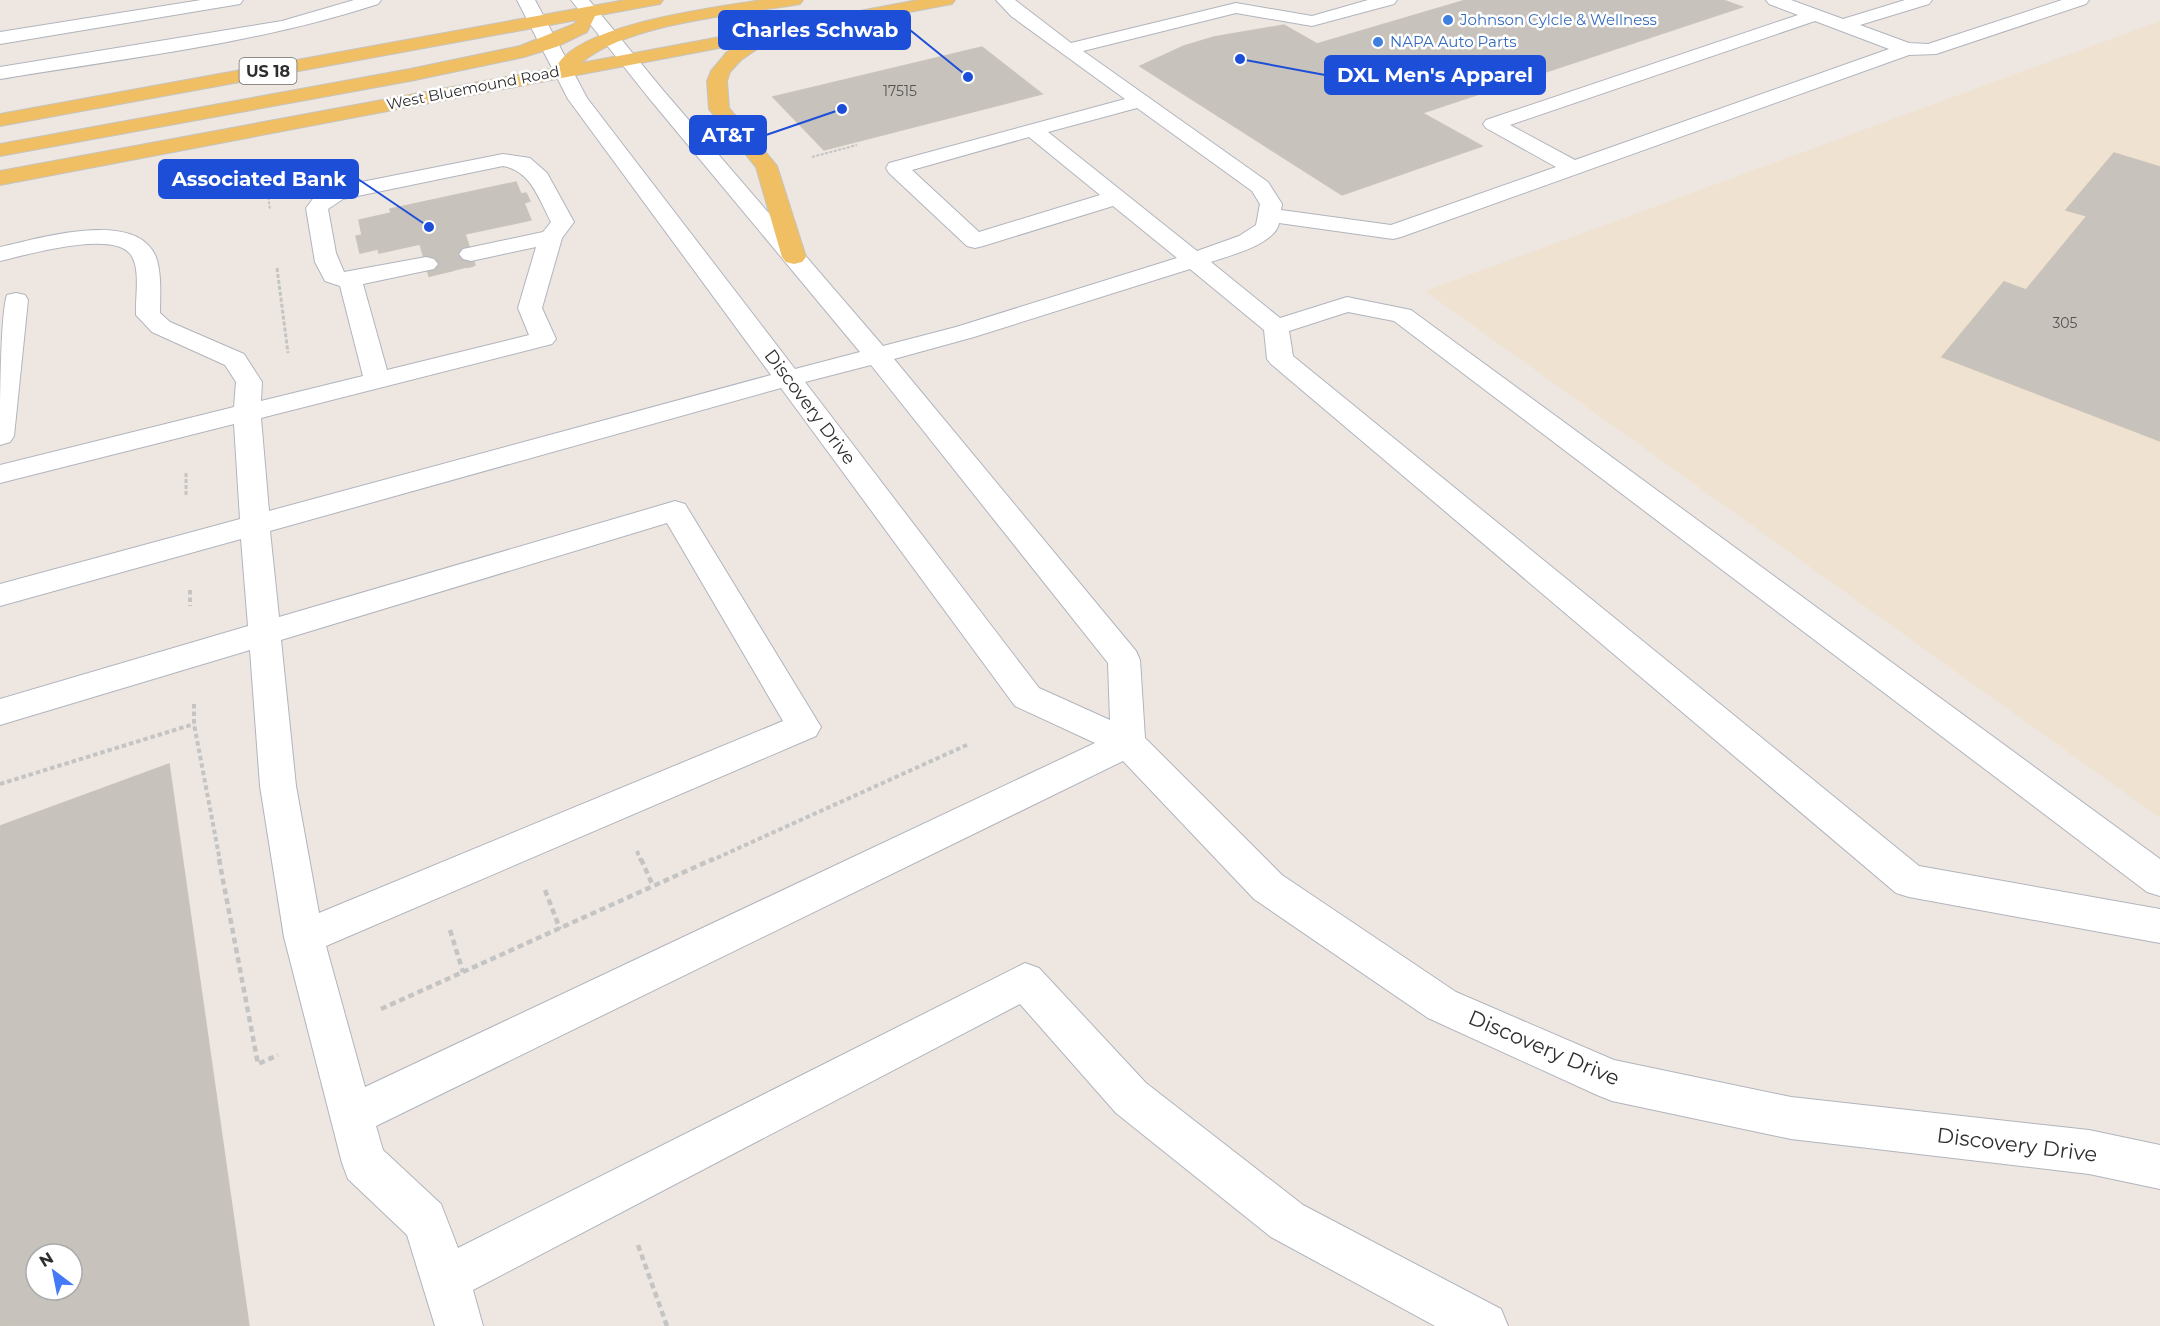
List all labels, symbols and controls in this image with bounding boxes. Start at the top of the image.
place label: Johnson Cylcle & Wellness [1459,10,1657,29]
callout: Charles Schwab [719,11,910,49]
marker: Johnson Cylcle & Wellness [1441,13,1455,27]
text: Charles Schwab [732,18,899,42]
place label: NAPA Auto Parts [1390,32,1517,51]
marker: NAPA Auto Parts [1371,35,1385,49]
callout: DXL Men's Apparel [1325,56,1545,94]
road number: US 18 [240,58,296,84]
street label: West Bluemound Road [385,61,561,114]
text: DXL Men's Apparel [1337,63,1533,87]
house number: 17515 [883,82,917,100]
callout: AT&T [690,116,766,154]
text: AT&T [701,123,755,147]
callout: Associated Bank [159,160,358,198]
text: Associated Bank [171,167,347,191]
house number: 305 [2052,314,2078,332]
street label: Discovery Drive [760,345,861,469]
street label: Discovery Drive [1465,1004,1623,1091]
street label: Discovery Drive [1935,1122,2099,1167]
north arrow [24,1242,84,1302]
text: N [36,1248,57,1271]

